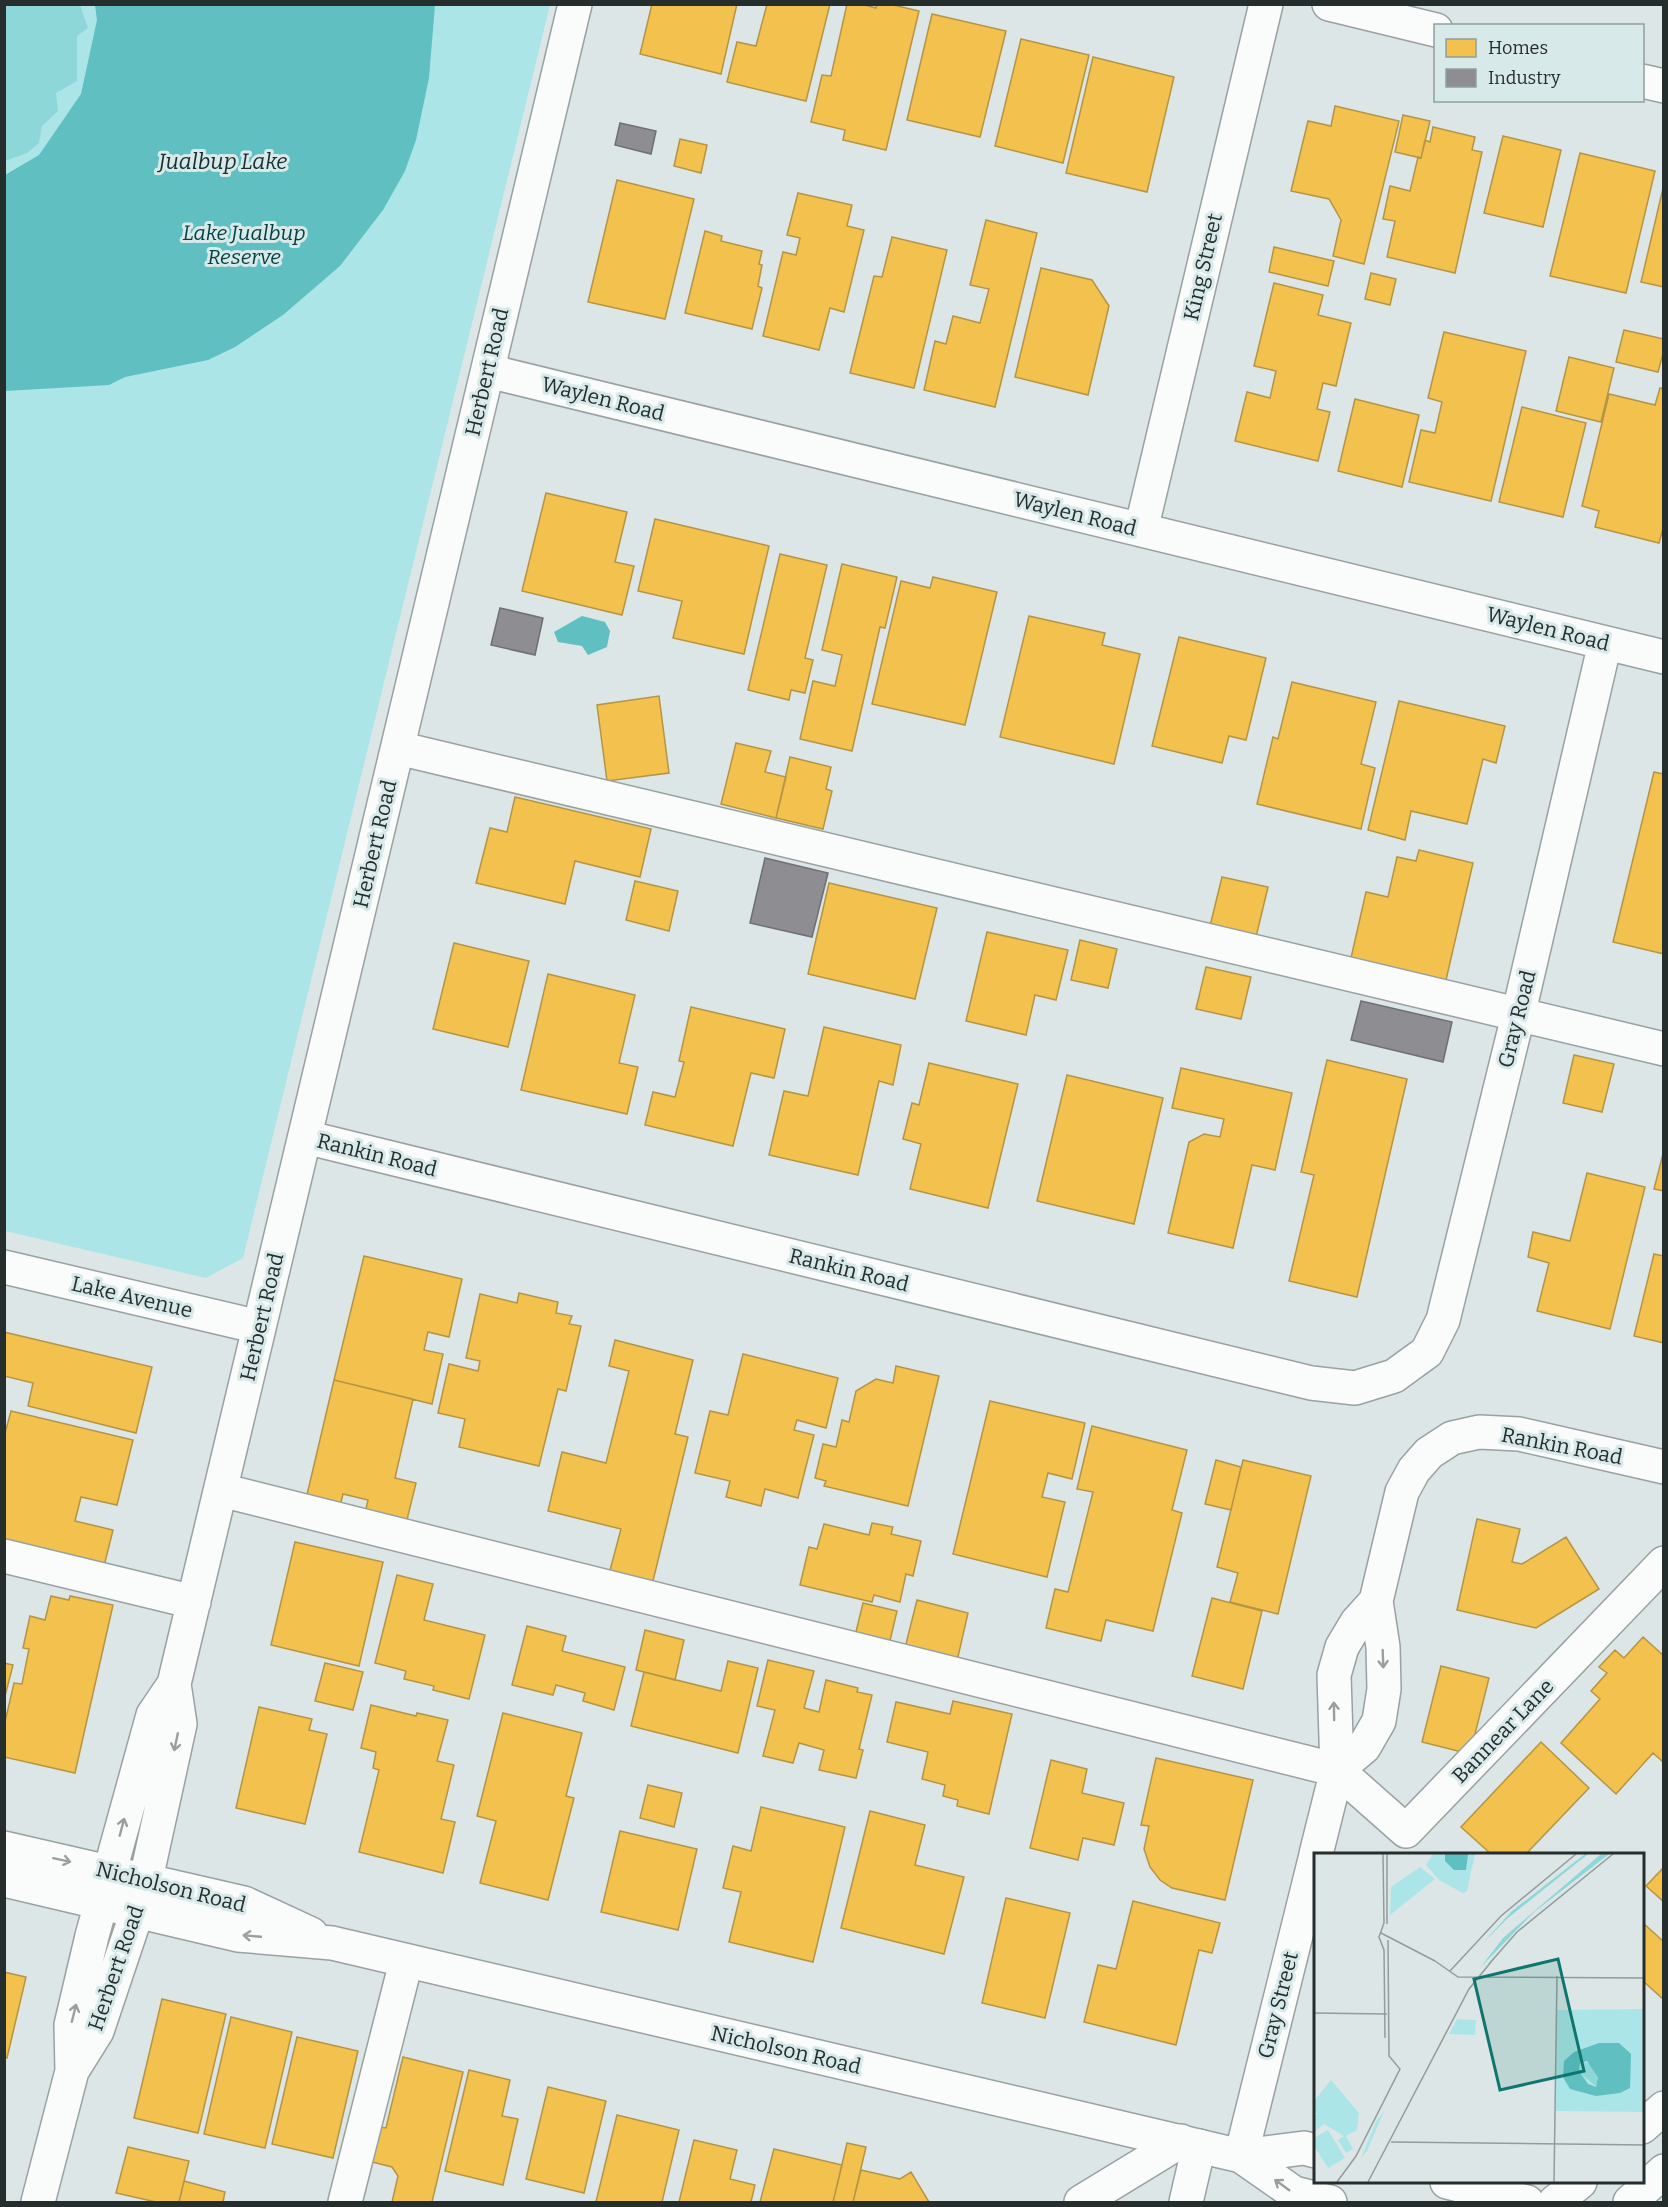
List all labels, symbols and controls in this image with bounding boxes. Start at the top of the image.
legend [1434,24,1644,102]
text: Homes [1488,37,1548,59]
text: Industry [1488,67,1561,89]
water label: Jualbup Lake [157,148,287,175]
street label: King Street [1178,210,1228,323]
park label: Lake Jualbup Reserve [182,220,306,270]
street label: Herbert Road [460,305,514,439]
street label: Waylen Road [539,371,667,427]
street label: Waylen Road [1011,486,1139,542]
street label: Waylen Road [1484,601,1612,657]
street label: Herbert Road [348,777,402,911]
street label: Gray Road [1492,967,1542,1071]
street label: Rankin Road [314,1128,440,1182]
street label: Rankin Road [786,1243,912,1297]
street label: Herbert Road [235,1250,289,1384]
street label: Lake Avenue [69,1270,195,1324]
street label: Rankin Road [1499,1422,1625,1470]
one-way arrow [1377,1649,1389,1669]
street label: Bannear Lane [1447,1673,1559,1789]
one-way arrow [1328,1702,1340,1722]
one-way arrow [170,1732,182,1751]
one-way arrow [117,1818,128,1837]
inset map [1314,1853,1644,2183]
one-way arrow [52,1855,71,1867]
street label: Nicholson Road [93,1856,249,1918]
street label: Herbert Road [82,1902,150,2034]
one-way arrow [243,1930,263,1941]
street label: Gray Street [1252,1948,1304,2061]
one-way arrow [68,2004,80,2023]
street label: Nicholson Road [708,2020,864,2080]
one-way arrow [1275,2179,1291,2191]

